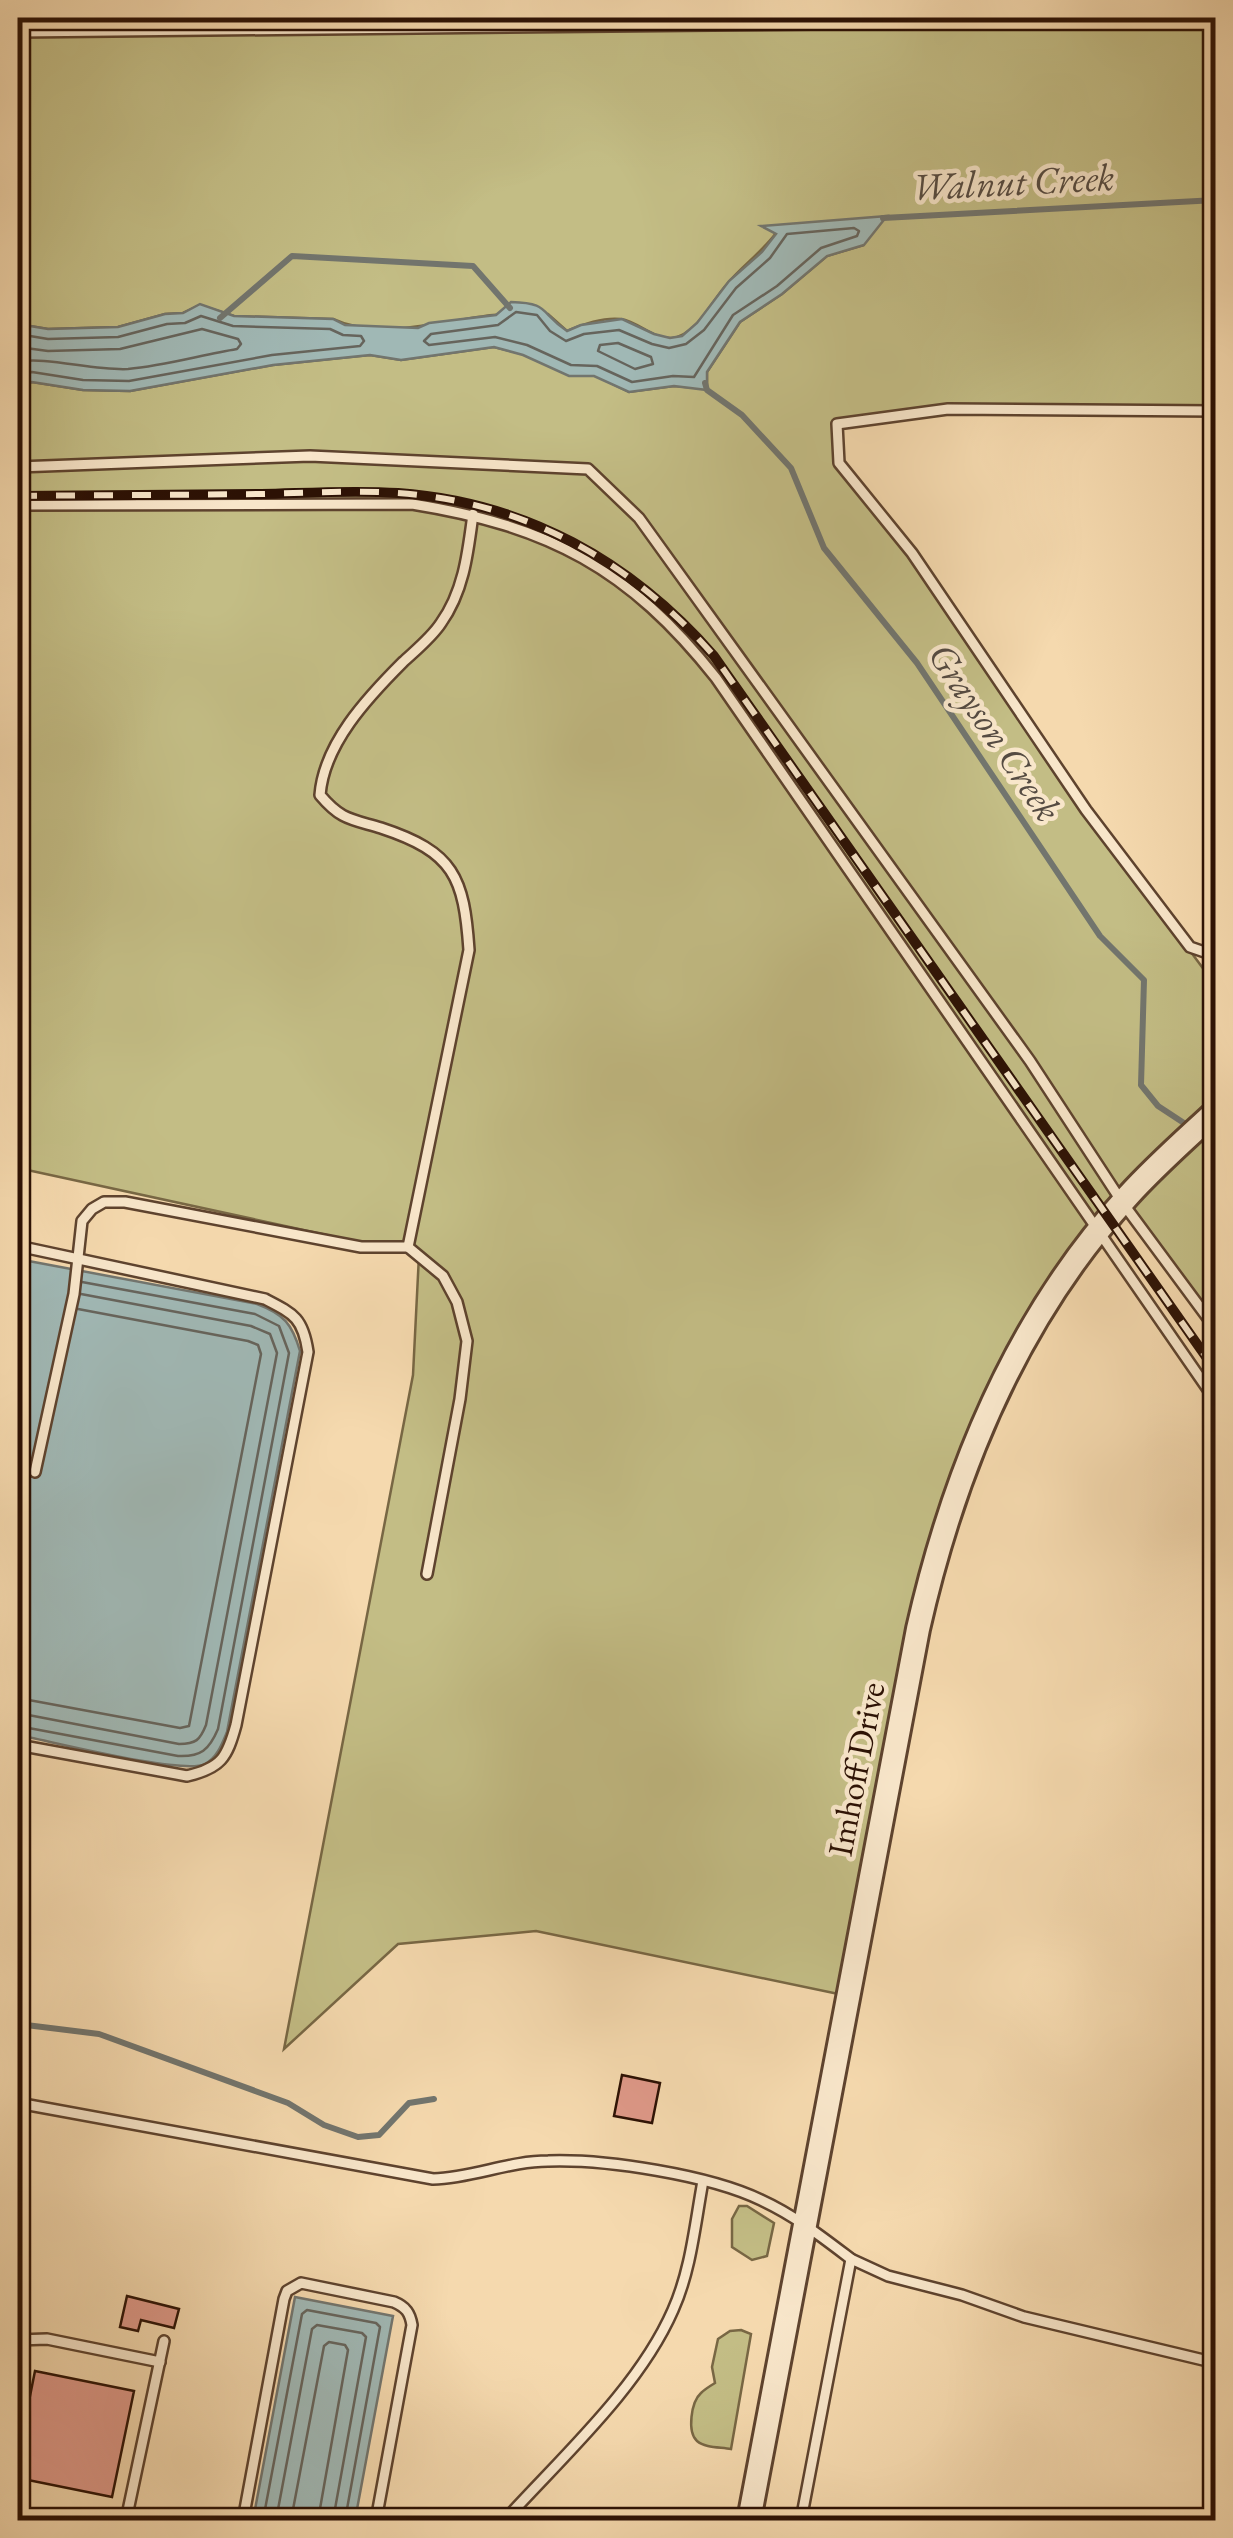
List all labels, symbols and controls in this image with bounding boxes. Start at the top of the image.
water label: Walnut Creek [910,152,1115,211]
water label: Grayson Creek [918,633,1073,831]
street label: Imhoff Drive [817,1678,894,1860]

